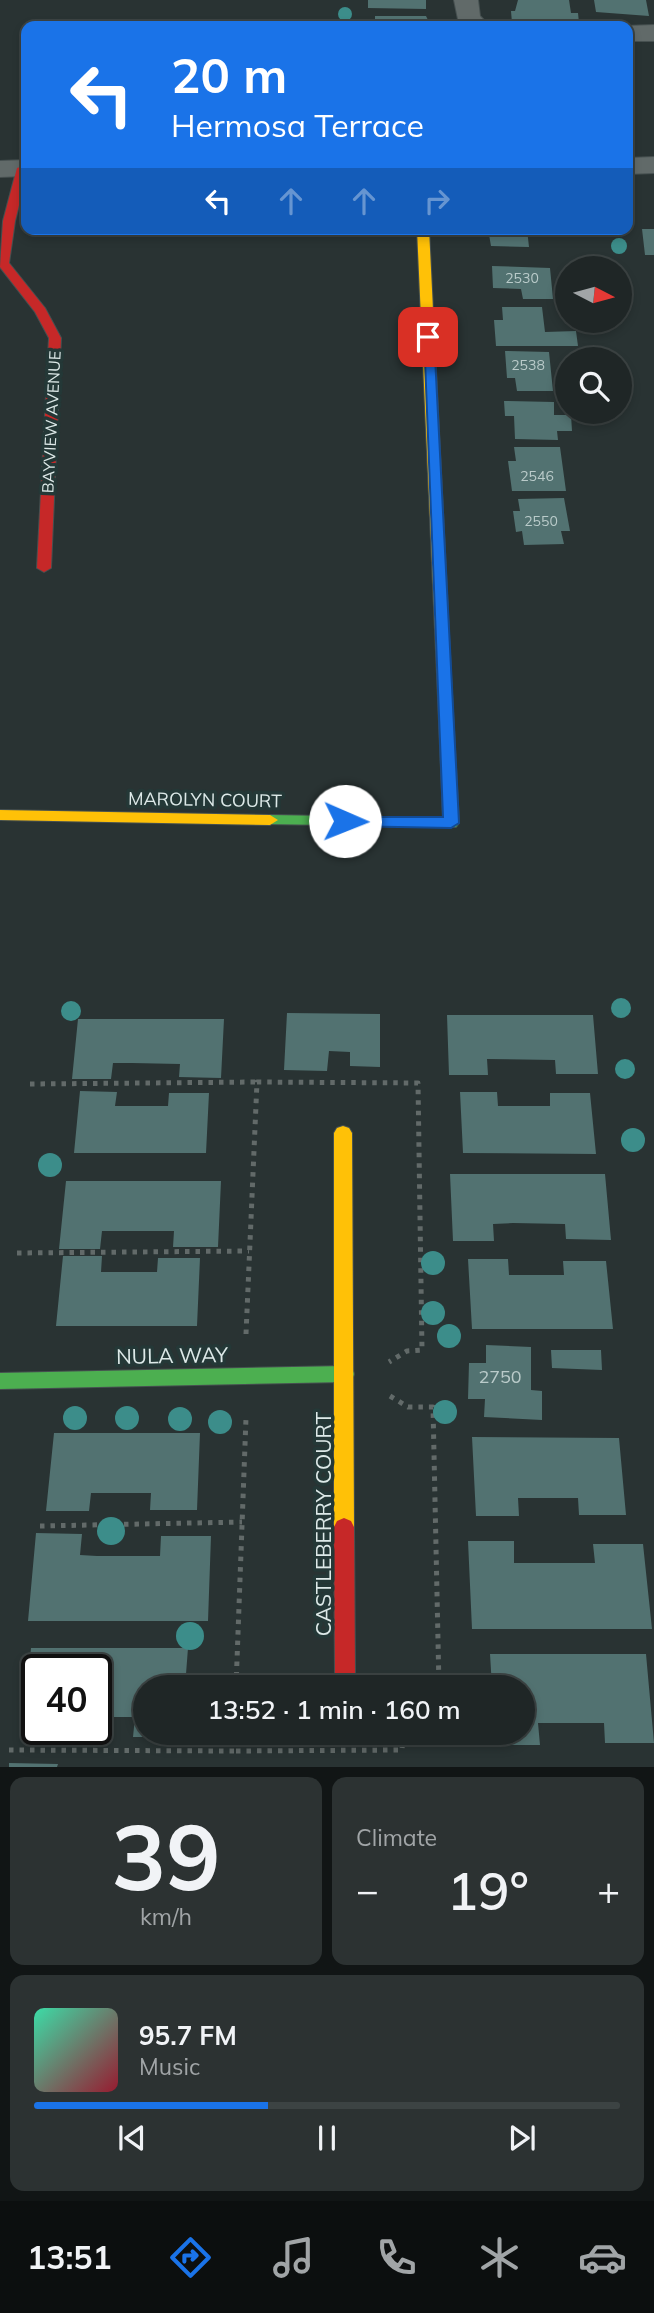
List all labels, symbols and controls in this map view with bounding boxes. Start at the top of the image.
text: 20 m [171,44,287,105]
icon: left [56,49,147,140]
text: Hermosa Terrace [171,105,424,145]
icon: left [199,182,237,220]
icon: ahead [272,182,310,220]
icon: ahead [345,182,383,220]
icon: right [418,182,456,220]
north arrow [555,256,632,332]
map controls [555,256,632,424]
house number: 2530 [505,269,539,287]
pin [398,307,458,367]
icon: arrive [409,318,447,356]
button: search [555,347,632,424]
street label: BAYVIEW AVENUE [37,350,65,494]
house number: 2538 [511,356,545,374]
house number: 2546 [520,467,554,485]
house number: 2550 [524,512,558,530]
position arrow [308,784,382,858]
street label: MAROLYN COURT [128,787,282,812]
street label: NULA WAY [116,1341,228,1369]
house number: 2750 [478,1365,522,1388]
street label: CASTLEBERRY COURT [310,1411,336,1636]
speed limit sign: 40 [21,1654,112,1745]
text: 13:52 · 1 min · 160 m [207,1693,461,1726]
text: 39 [111,1799,221,1913]
text: Climate [356,1823,437,1852]
text: 19° [447,1858,529,1923]
text: − [356,1866,379,1914]
text: + [597,1866,620,1914]
text: km/h [140,1902,192,1931]
text: 95.7 FM [139,2019,237,2052]
text: Music [139,2052,200,2081]
icon: previous [113,2119,151,2157]
icon: pause [308,2119,346,2157]
icon: next [503,2119,541,2157]
icon: directions [166,2233,215,2282]
icon: music [269,2233,318,2282]
icon: phone [372,2233,421,2282]
icon: climate [475,2233,524,2282]
icon: car [578,2233,627,2282]
text: 13:51 [27,2237,112,2277]

